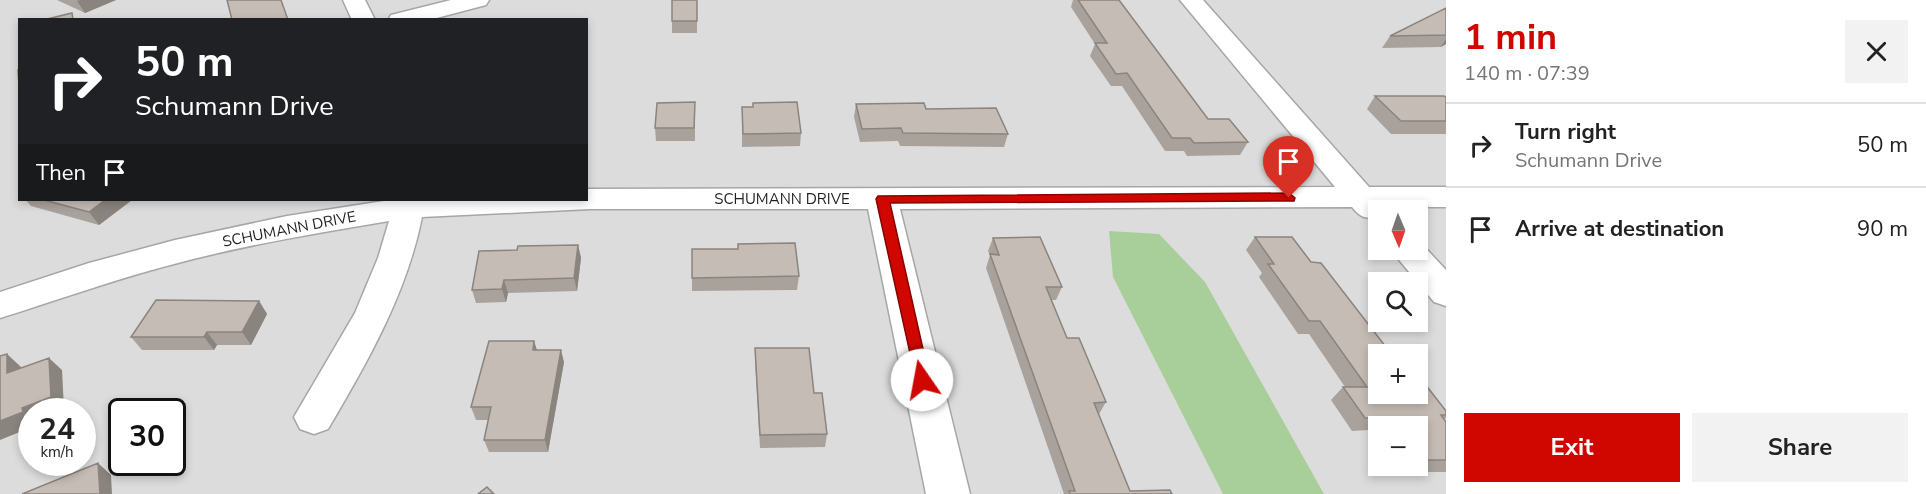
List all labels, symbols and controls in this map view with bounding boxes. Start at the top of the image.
text: 1 min [1464,13,1557,62]
button: close [1845,20,1908,83]
text: 50 m [135,34,234,91]
icon: right [36,42,114,120]
text: 140 m · 07:39 [1464,60,1590,87]
text: Schumann Drive [135,88,334,125]
text: Turn right [1515,117,1616,147]
icon: right [1464,129,1497,162]
text: 50 m [1857,130,1908,160]
pin [1263,136,1314,198]
icon: arrive [1272,145,1305,178]
text: Schumann Drive [1515,147,1662,174]
icon: arrive [98,156,131,189]
text: Then [36,158,86,188]
street label: SCHUMANN DRIVE [714,189,850,209]
north arrow [1368,200,1428,260]
map controls [1368,200,1428,476]
street label: SCHUMANN DRIVE [221,206,357,252]
icon: arrive [1464,213,1497,246]
text: Arrive at destination [1515,214,1724,244]
text: 90 m [1857,214,1908,244]
button: search [1368,272,1428,332]
button: + [1368,344,1428,404]
position arrow [890,348,954,412]
speed limit sign: 30 [108,398,186,476]
text: 24 [39,409,75,450]
button: Exit [1464,413,1680,482]
button: Share [1692,413,1908,482]
button: − [1368,416,1428,476]
text: km/h [40,442,74,462]

